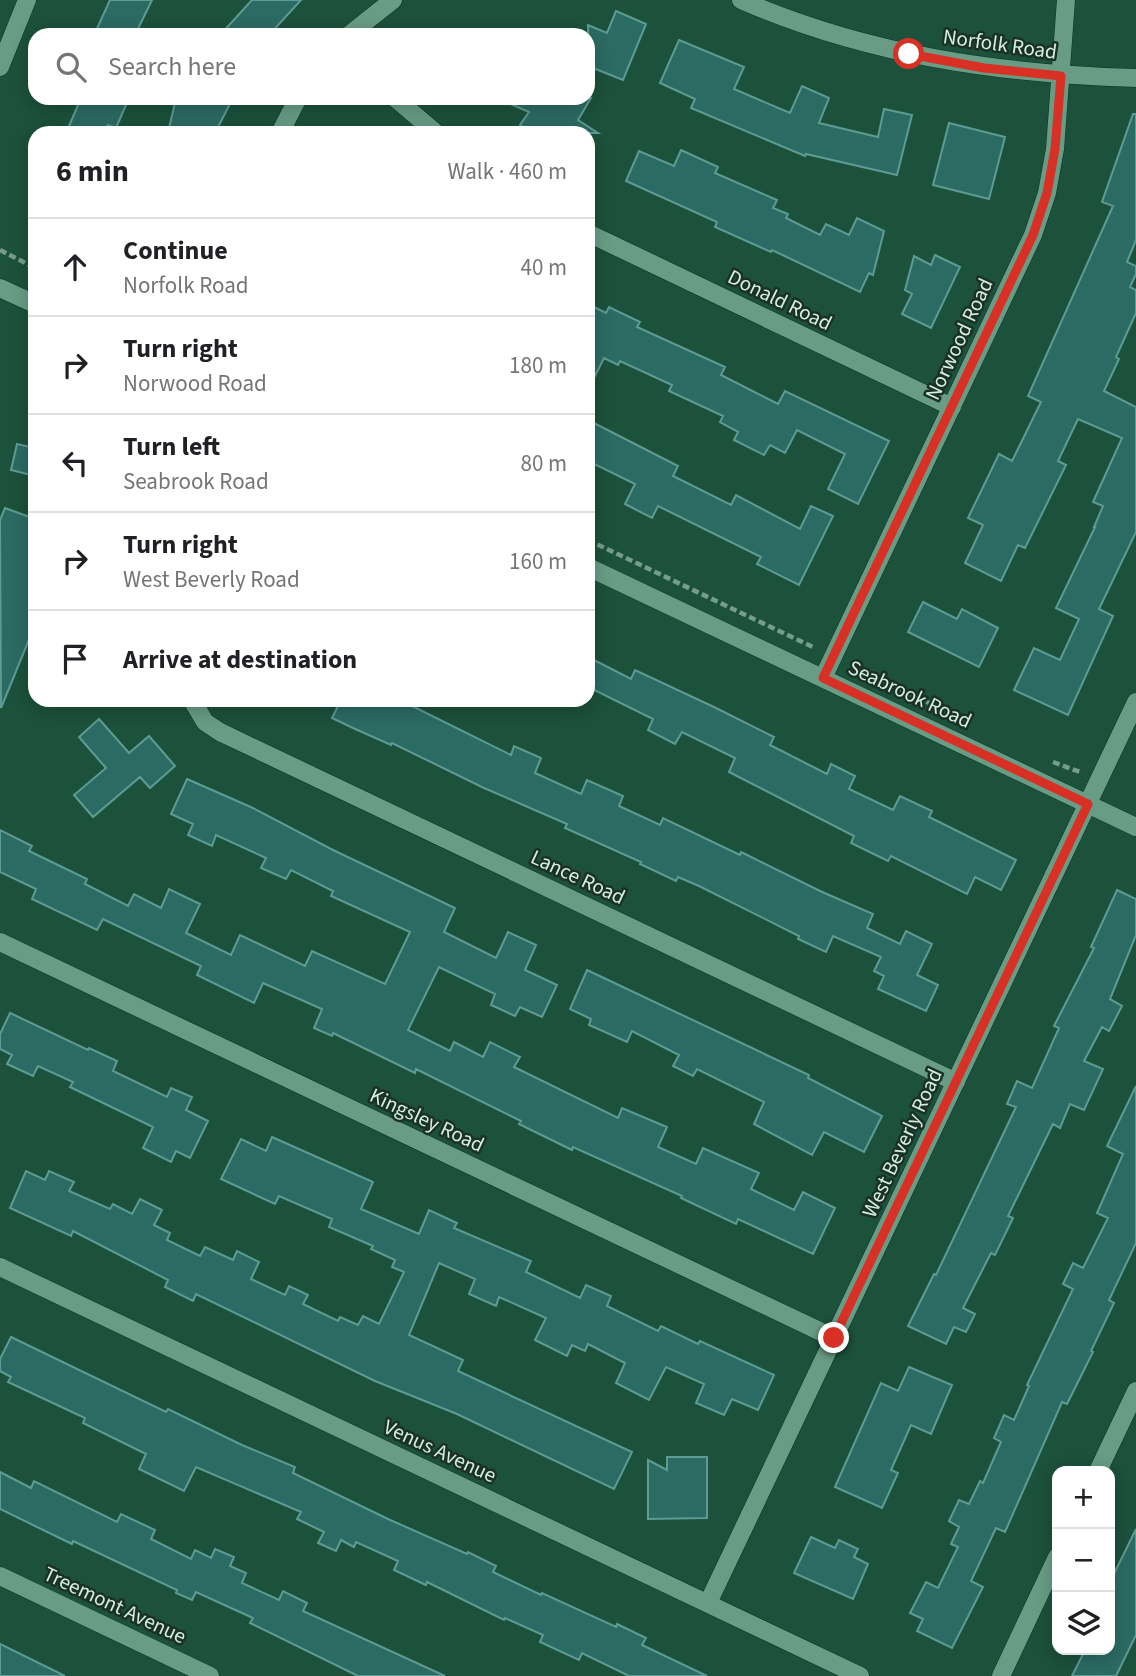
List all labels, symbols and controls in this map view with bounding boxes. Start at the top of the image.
street label: Norfolk Road [941,21,1059,67]
search box [28,28,595,105]
route start [893,38,924,69]
icon: search [52,48,90,86]
text: Search here [108,48,236,85]
text: 6 min [56,150,129,193]
text: Walk · 460 m [448,155,567,188]
text: Continue [123,232,228,269]
icon: ahead [56,248,94,286]
text: 40 m [520,251,567,284]
street label: Donald Road [723,262,837,338]
text: Norfolk Road [123,269,249,302]
street label: Norwood Road [918,273,1000,405]
text: Turn right [123,330,238,367]
icon: right [56,346,94,384]
text: 180 m [509,349,567,382]
text: Norwood Road [123,367,267,400]
text: Turn left [123,428,220,465]
icon: left [56,444,94,482]
text: 80 m [520,447,567,480]
text: Seabrook Road [123,465,269,498]
text: Turn right [123,526,238,563]
icon: right [56,542,94,580]
text: 160 m [509,545,567,578]
text: West Beverly Road [123,563,300,596]
icon: arrive [56,640,94,678]
text: Arrive at destination [123,641,357,678]
street label: Seabrook Road [843,652,977,736]
street label: Lance Road [526,842,630,912]
street label: West Beverly Road [854,1064,950,1222]
street label: Kingsley Road [365,1080,489,1160]
route end [818,1322,849,1353]
street label: Venus Avenue [379,1412,501,1490]
map controls [1052,1466,1115,1655]
button: + [1052,1466,1115,1529]
button: − [1052,1529,1115,1592]
street label: Treemont Avenue [39,1559,191,1651]
button: layers [1052,1592,1115,1655]

